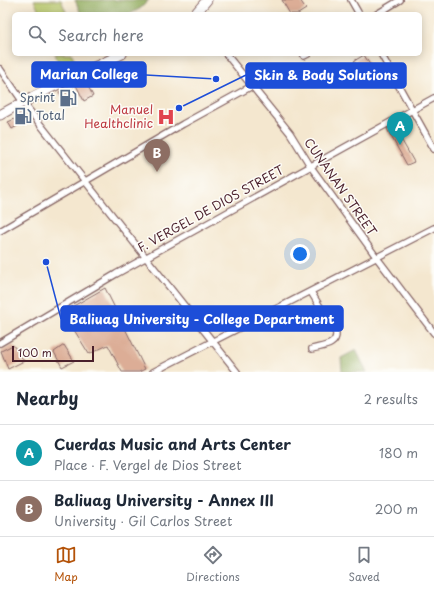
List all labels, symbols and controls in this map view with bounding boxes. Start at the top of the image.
search box [12,12,422,56]
icon: search [26,23,48,45]
text: Search here [58,23,144,46]
callout: Marian College [32,62,146,87]
callout: Skin & Body Solutions [246,63,406,88]
text: Marian College [40,64,138,83]
text: Skin & Body Solutions [254,65,398,84]
place label: Sprint [20,88,55,106]
fuel station icon: Sprint [58,88,78,108]
place label: Manuel Healthclinic [84,100,153,132]
fuel station icon: Total [13,106,33,126]
place label: Total [36,106,65,124]
hospital icon: Manuel Healthclinic [156,107,176,127]
pin: A [387,112,413,145]
street label: CUNANAN STREET [300,134,382,240]
pin: B [144,139,170,172]
street label: F. VERGEL DE DIOS STREET [134,160,288,256]
your location [290,244,310,264]
callout: Baliuag University - College Department [61,306,343,331]
text: Baliuag University - College Department [70,309,334,328]
scale bar [12,344,94,363]
text: 100 m [18,344,52,361]
text: Nearby [16,385,78,411]
text: 2 results [364,389,418,408]
text: Cuerdas Music and Arts Center [54,432,291,455]
text: A [24,443,34,462]
text: 180 m [379,443,418,462]
text: Place · F. Vergel de Dios Street [54,455,242,474]
text: Baliuag University - Annex III [54,488,274,511]
text: B [25,499,33,518]
text: 200 m [375,499,418,518]
text: University · Gil Carlos Street [54,511,232,530]
tab: Map [54,544,78,585]
tab: Directions [186,544,240,585]
tab: Saved [348,544,380,585]

